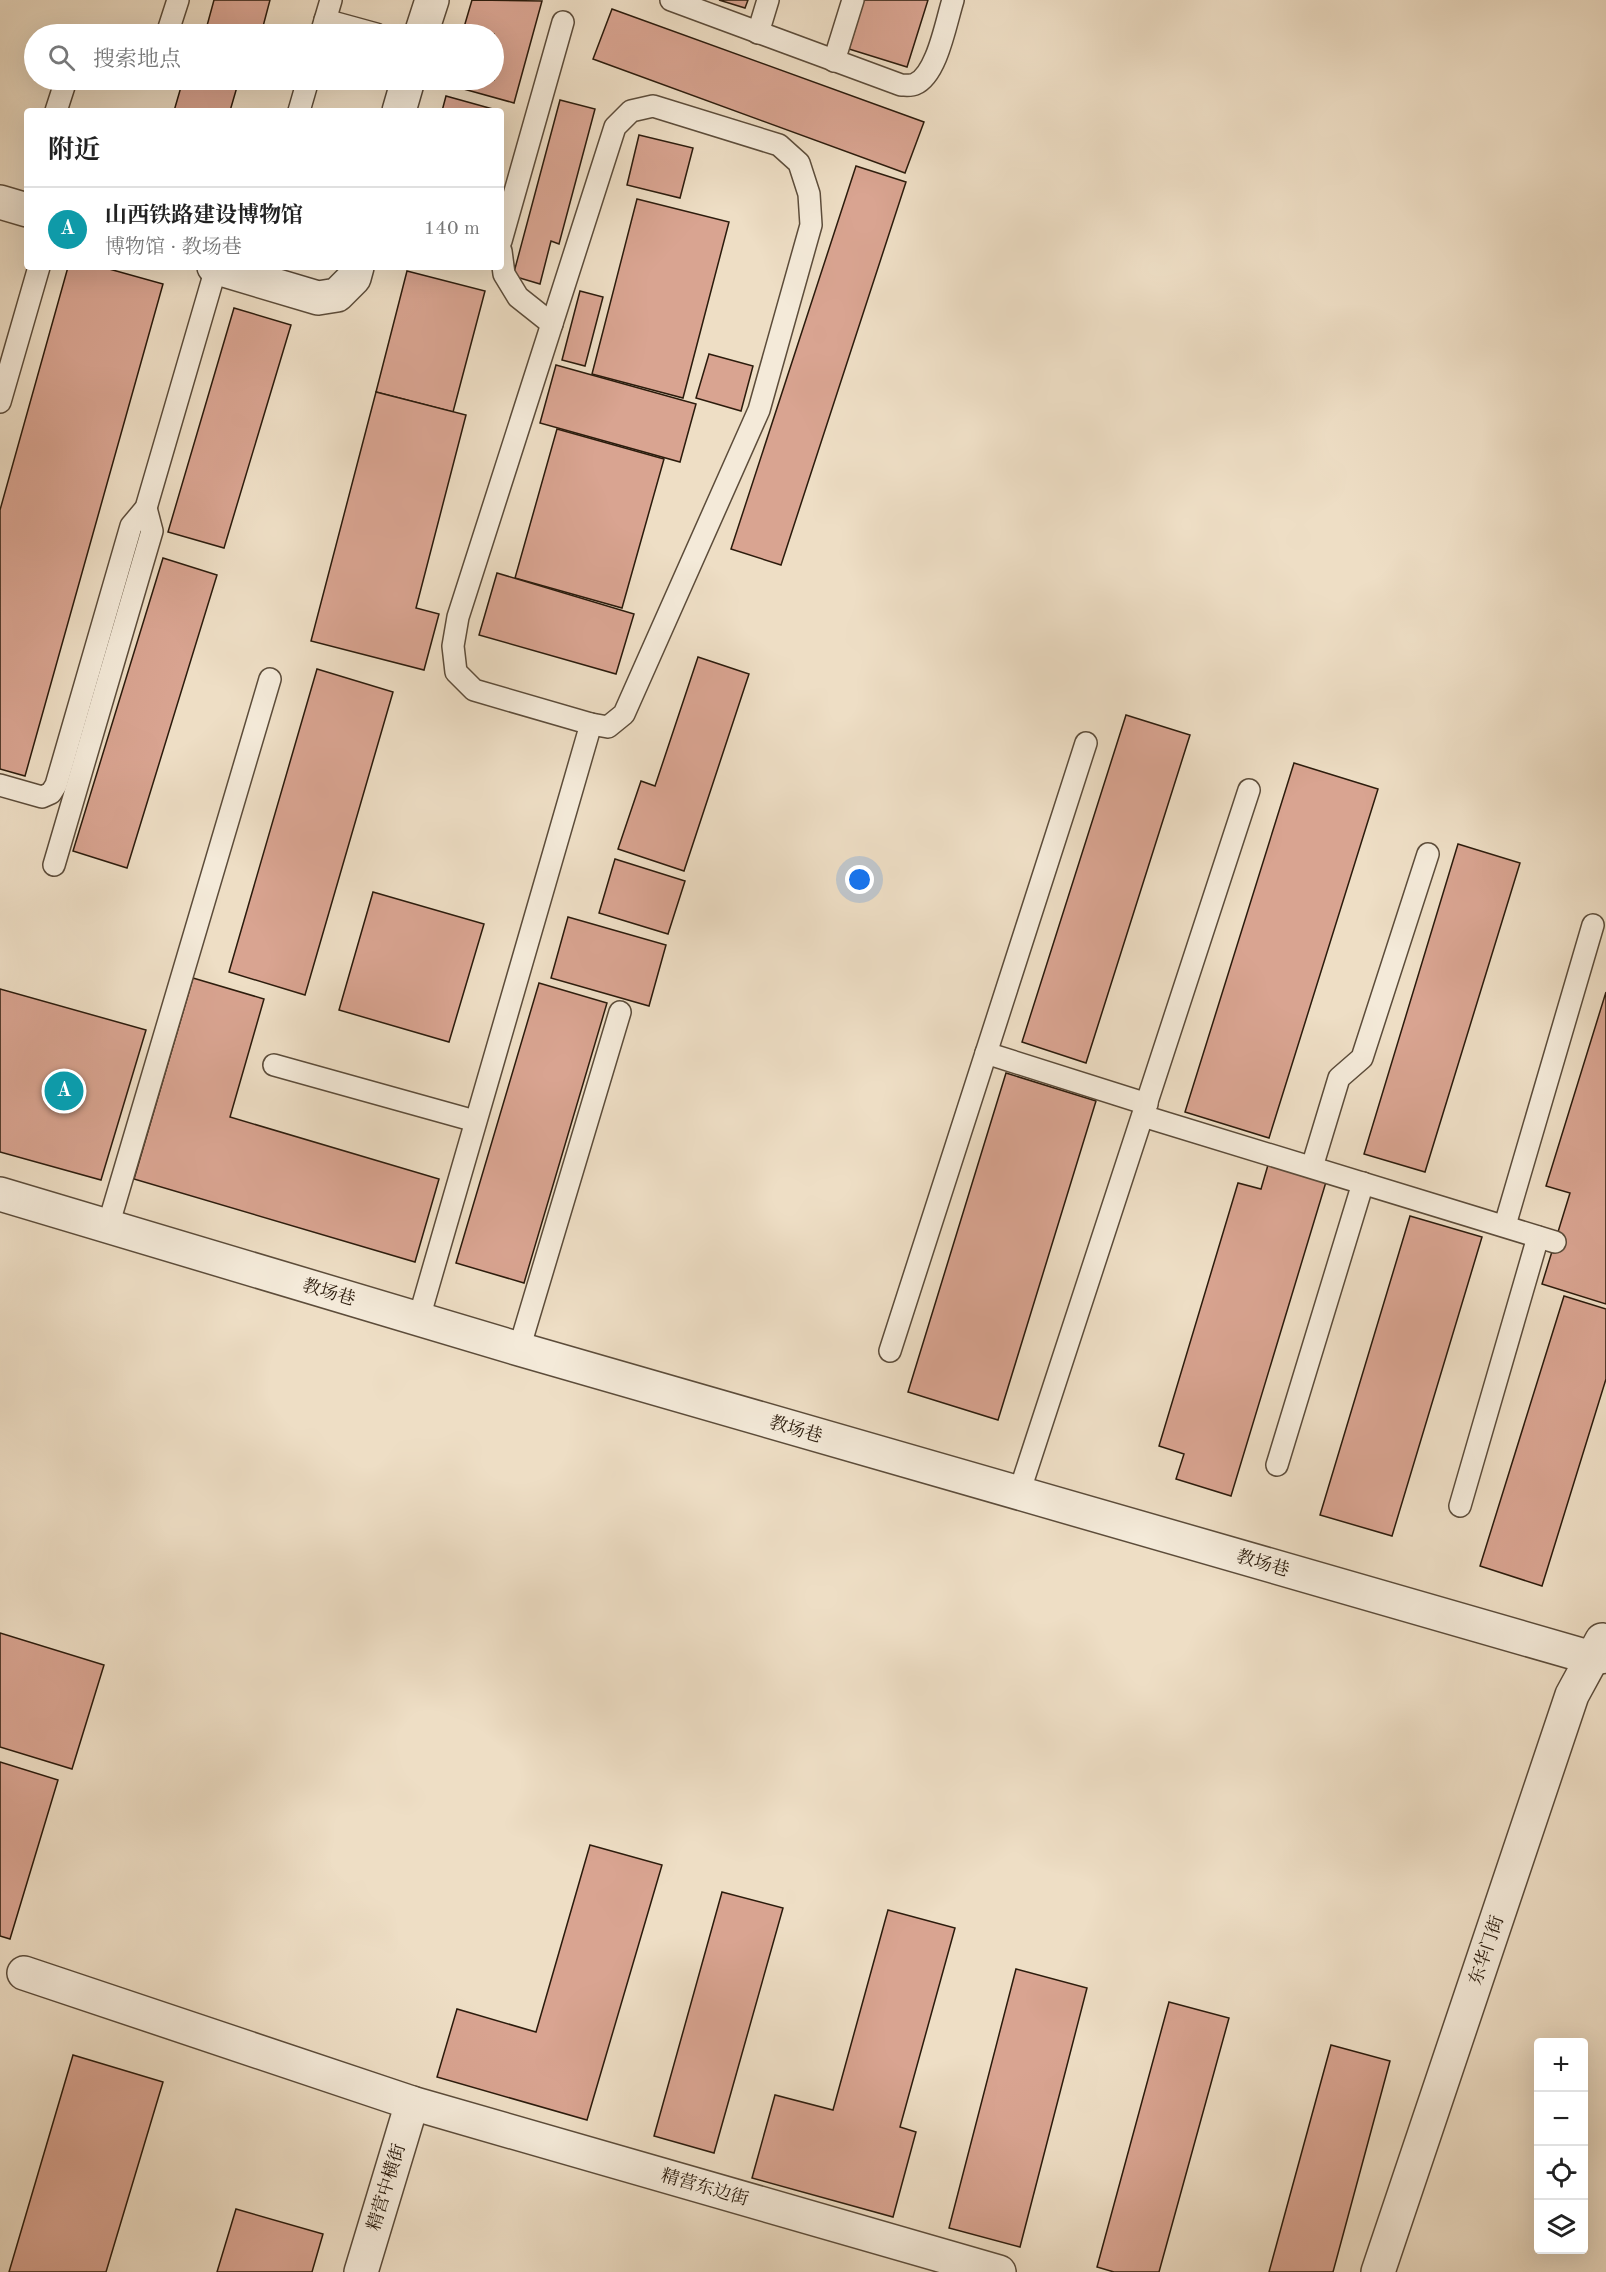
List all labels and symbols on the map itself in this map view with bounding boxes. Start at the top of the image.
your location [845,865,874,894]
pin: A [44,1068,84,1114]
street label: 教场巷 [300,1275,358,1309]
street label: 教场巷 [767,1412,825,1446]
street label: 教场巷 [1234,1546,1292,1580]
street label: 东华门街 [1465,1913,1507,1987]
street label: 精营中横街 [363,2141,409,2233]
street label: 精营东边街 [659,2165,751,2209]

